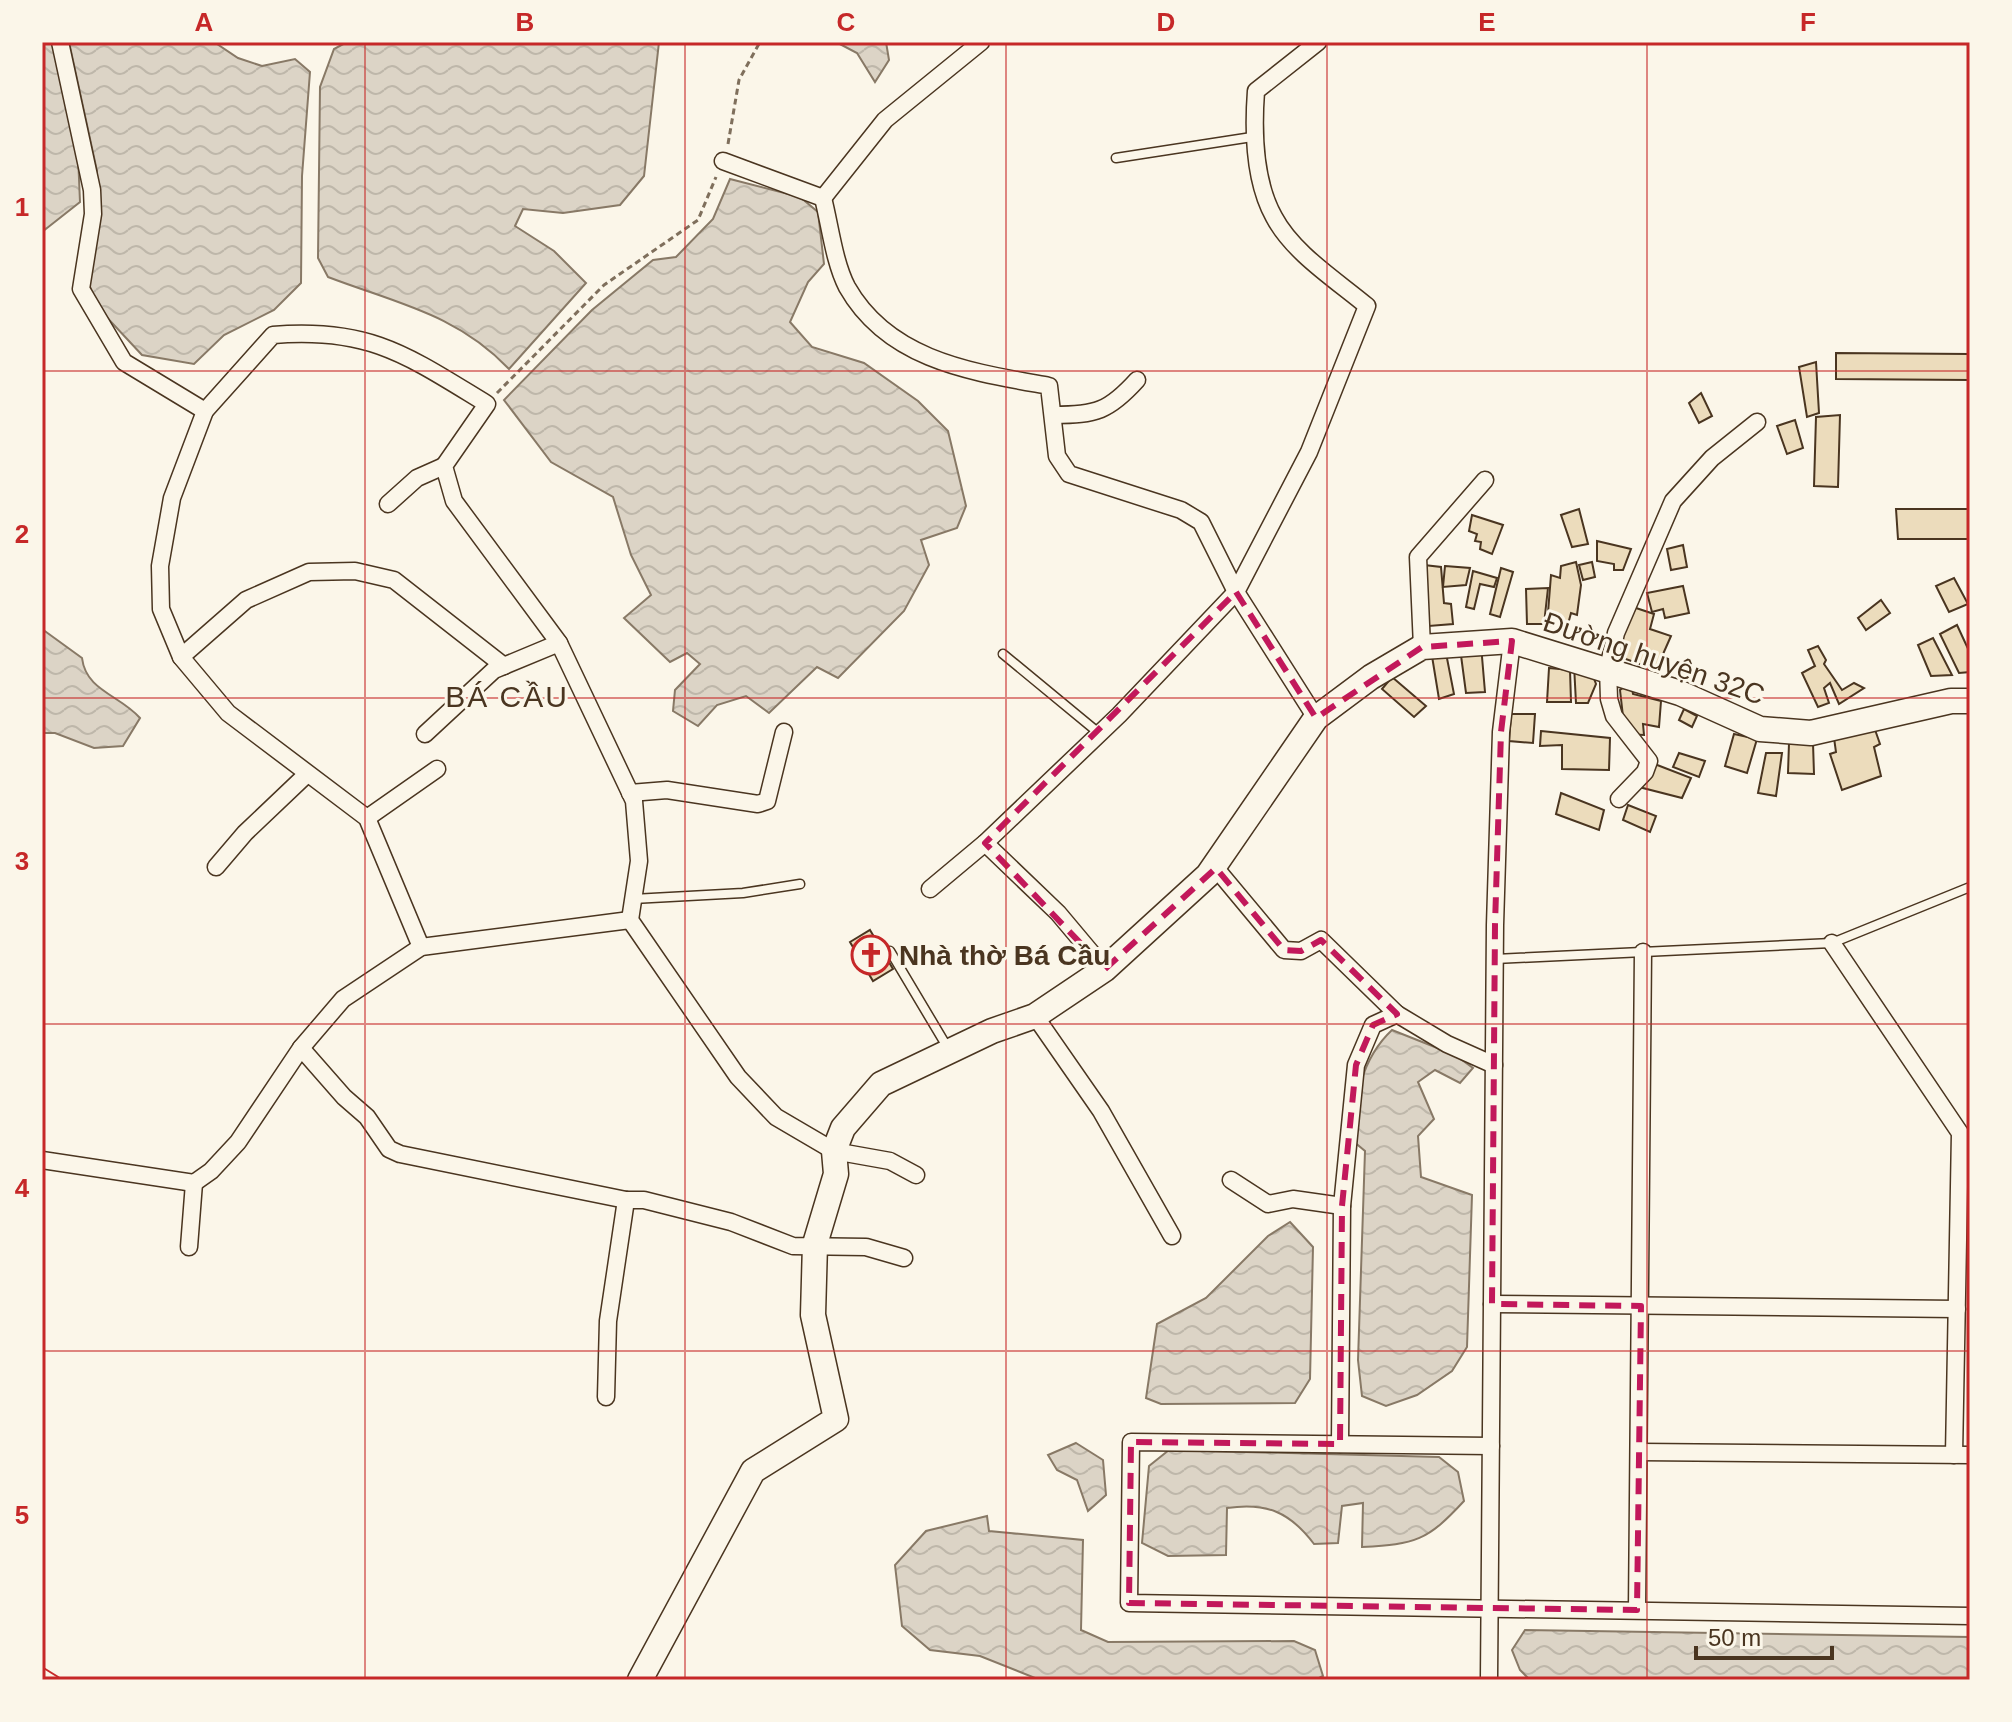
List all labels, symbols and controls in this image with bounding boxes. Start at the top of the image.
text: A [195,7,214,37]
text: B [516,7,534,37]
text: C [837,7,856,37]
text: D [1157,7,1175,37]
text: E [1478,7,1496,37]
text: F [1800,7,1816,37]
text: 1 [15,192,29,222]
text: 2 [15,519,29,549]
street label: Đường huyện 32C [1539,606,1768,711]
district label: BÁ CẦU [445,680,569,713]
text: 3 [15,846,29,876]
church icon: Nhà thờ Bá Cầu [850,934,892,976]
place label: Nhà thờ Bá Cầu [899,940,1110,971]
text: 4 [15,1173,30,1203]
text: 5 [15,1500,29,1530]
scale bar [1696,1610,1832,1660]
text: 50 m [1708,1624,1761,1651]

